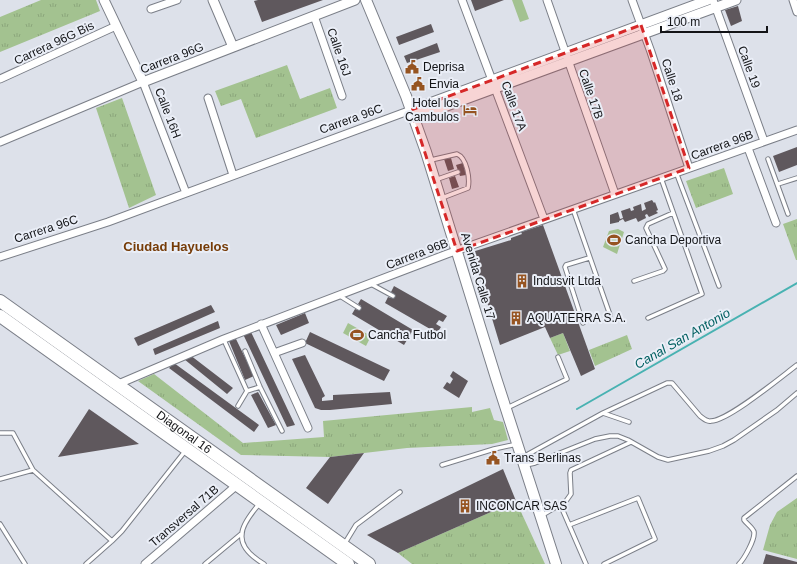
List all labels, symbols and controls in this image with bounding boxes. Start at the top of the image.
scale bar [661,8,767,34]
text: 100 m [667,15,700,29]
street label: Carrera 96G Bis [12,18,96,68]
street label: Calle 16J [324,26,354,78]
street label: Carrera 96G [138,40,206,76]
street label: Calle 19 [735,44,763,90]
street label: Calle 18 [659,57,686,103]
public building icon: Deprisa [404,59,420,75]
place label: Deprisa [423,60,465,74]
street label: Calle 17B [576,67,606,121]
public building icon: Envia [410,76,426,92]
place label: Envia [429,77,459,91]
street label: Calle 17A [499,79,529,133]
street label: Calle 16H [152,86,184,140]
place label: Hotel los Cambulos [405,96,459,124]
street label: Carrera 96C [318,101,385,137]
hotel icon: Hotel los Cambulos [462,102,478,118]
street label: Carrera 96B [689,127,755,163]
street label: Carrera 96C [12,212,80,246]
street label: Avenida Calle 17 [458,231,498,322]
sports icon: Cancha Deportiva [606,232,622,248]
place label: Cancha Deportiva [625,233,721,247]
street label: Carrera 96B [384,236,450,272]
district label: Ciudad Hayuelos [123,239,229,254]
building icon: Indusvit Ltda [514,273,530,289]
place label: Indusvit Ltda [533,274,601,288]
water label: Canal San Antonio [632,305,733,372]
building icon: AQUATERRA S.A. [508,310,524,326]
place label: AQUATERRA S.A. [527,311,626,325]
sports icon: Cancha Futbol [349,327,365,343]
place label: Cancha Futbol [368,328,446,342]
street label: Diagonal 16 [154,408,214,457]
public building icon: Trans Berlinas [485,450,501,466]
place label: Trans Berlinas [504,451,581,465]
street label: Transversal 71B [147,482,221,550]
building icon: INCONCAR SAS [457,498,473,514]
place label: INCONCAR SAS [476,499,567,513]

